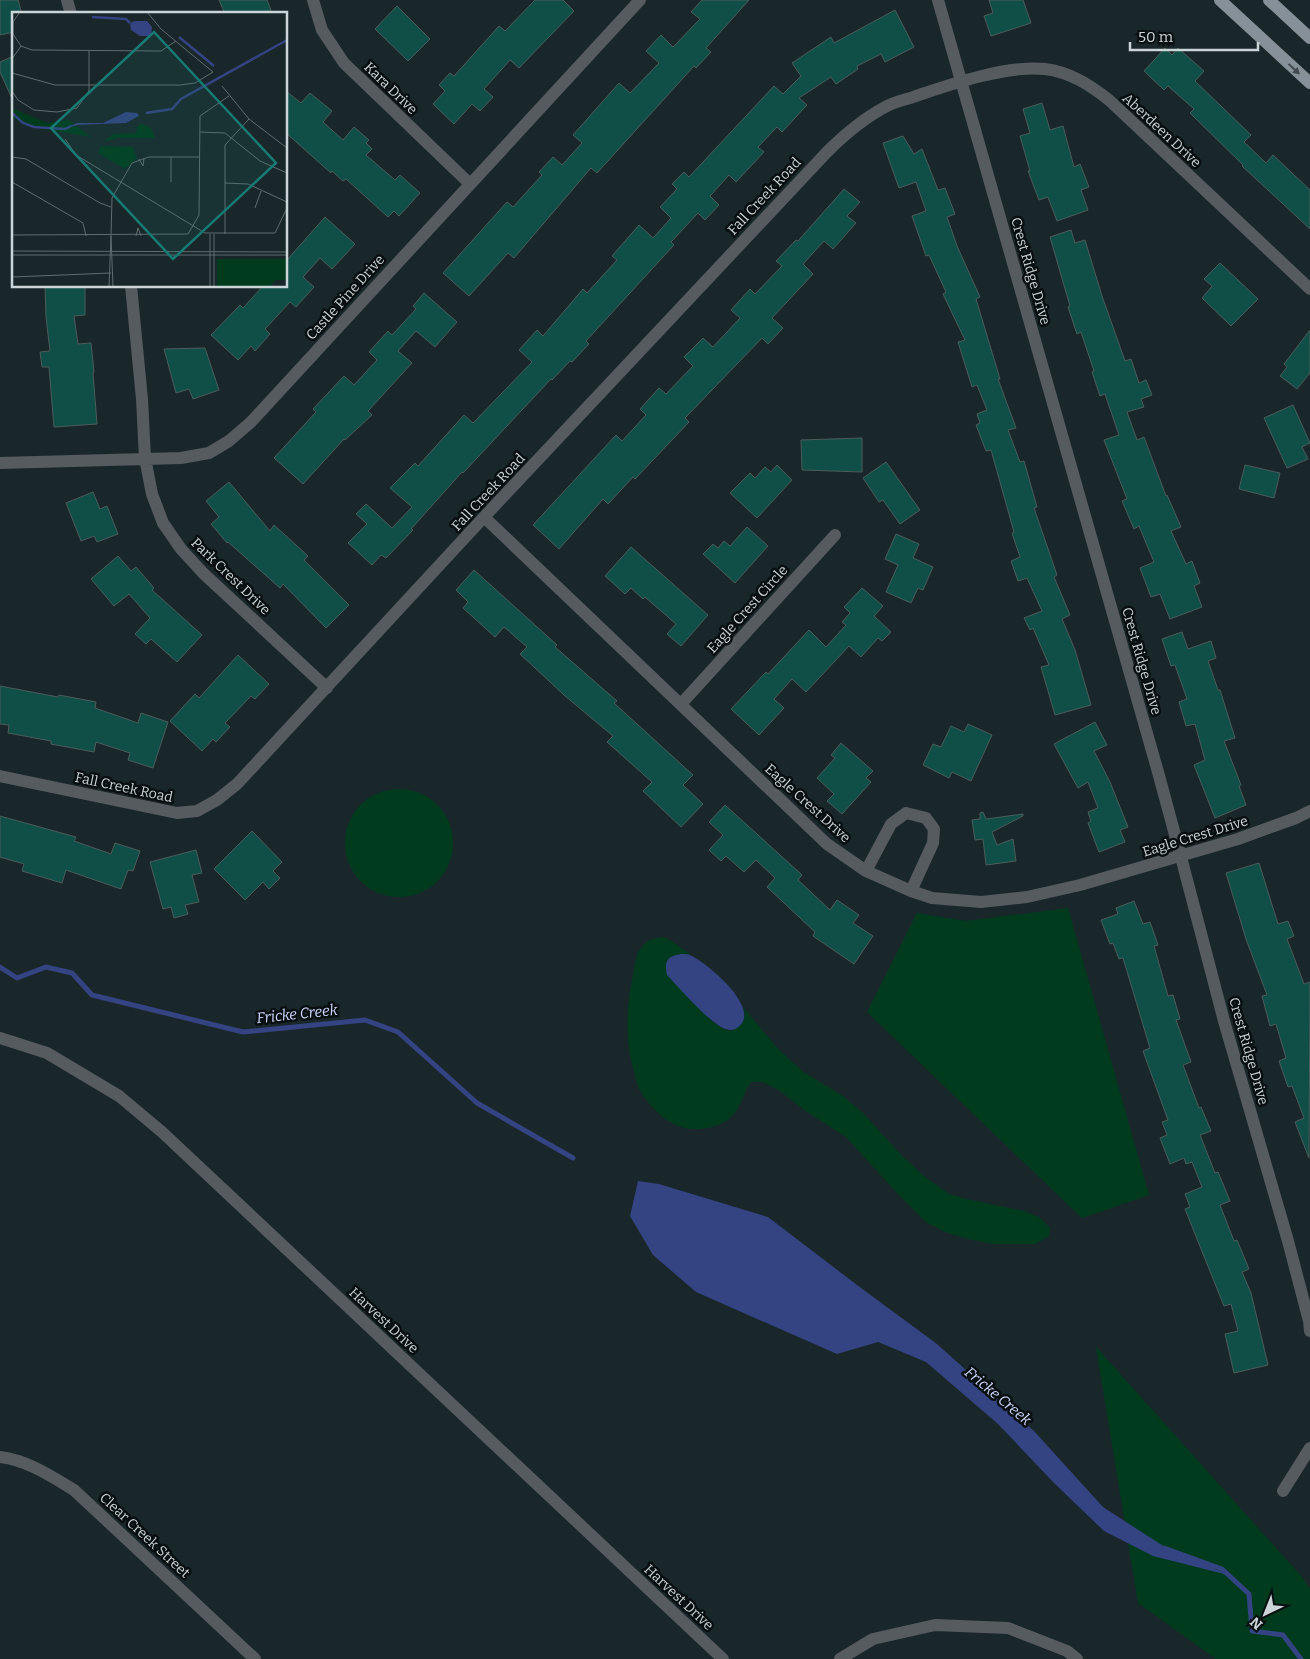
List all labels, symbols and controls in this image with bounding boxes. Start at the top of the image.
inset map [12,12,288,288]
scale bar [1130,20,1258,52]
text: 50 m [1138,28,1174,46]
street label: Kara Drive [360,59,421,118]
one-way arrow [1288,63,1300,75]
street label: Aberdeen Drive [1119,90,1204,171]
street label: Fall Creek Road [724,154,804,238]
street label: Crest Ridge Drive [1007,216,1054,327]
street label: Castle Pine Drive [303,251,388,343]
street label: Fall Creek Road [448,450,528,534]
street label: Park Crest Drive [188,534,274,618]
street label: Eagle Crest Circle [704,562,791,657]
street label: Crest Ridge Drive [1118,606,1165,717]
street label: Eagle Crest Drive [761,760,854,846]
street label: Fall Creek Road [73,769,174,806]
street label: Eagle Crest Drive [1140,812,1250,861]
street label: Crest Ridge Drive [1225,996,1272,1107]
water label: Fricke Creek [256,1001,339,1027]
street label: Harvest Drive [345,1284,422,1357]
water label: Fricke Creek [961,1363,1036,1430]
street label: Clear Creek Street [96,1489,193,1581]
street label: Harvest Drive [640,1561,717,1634]
north arrow [1240,1589,1290,1639]
text: N [1247,1613,1266,1633]

